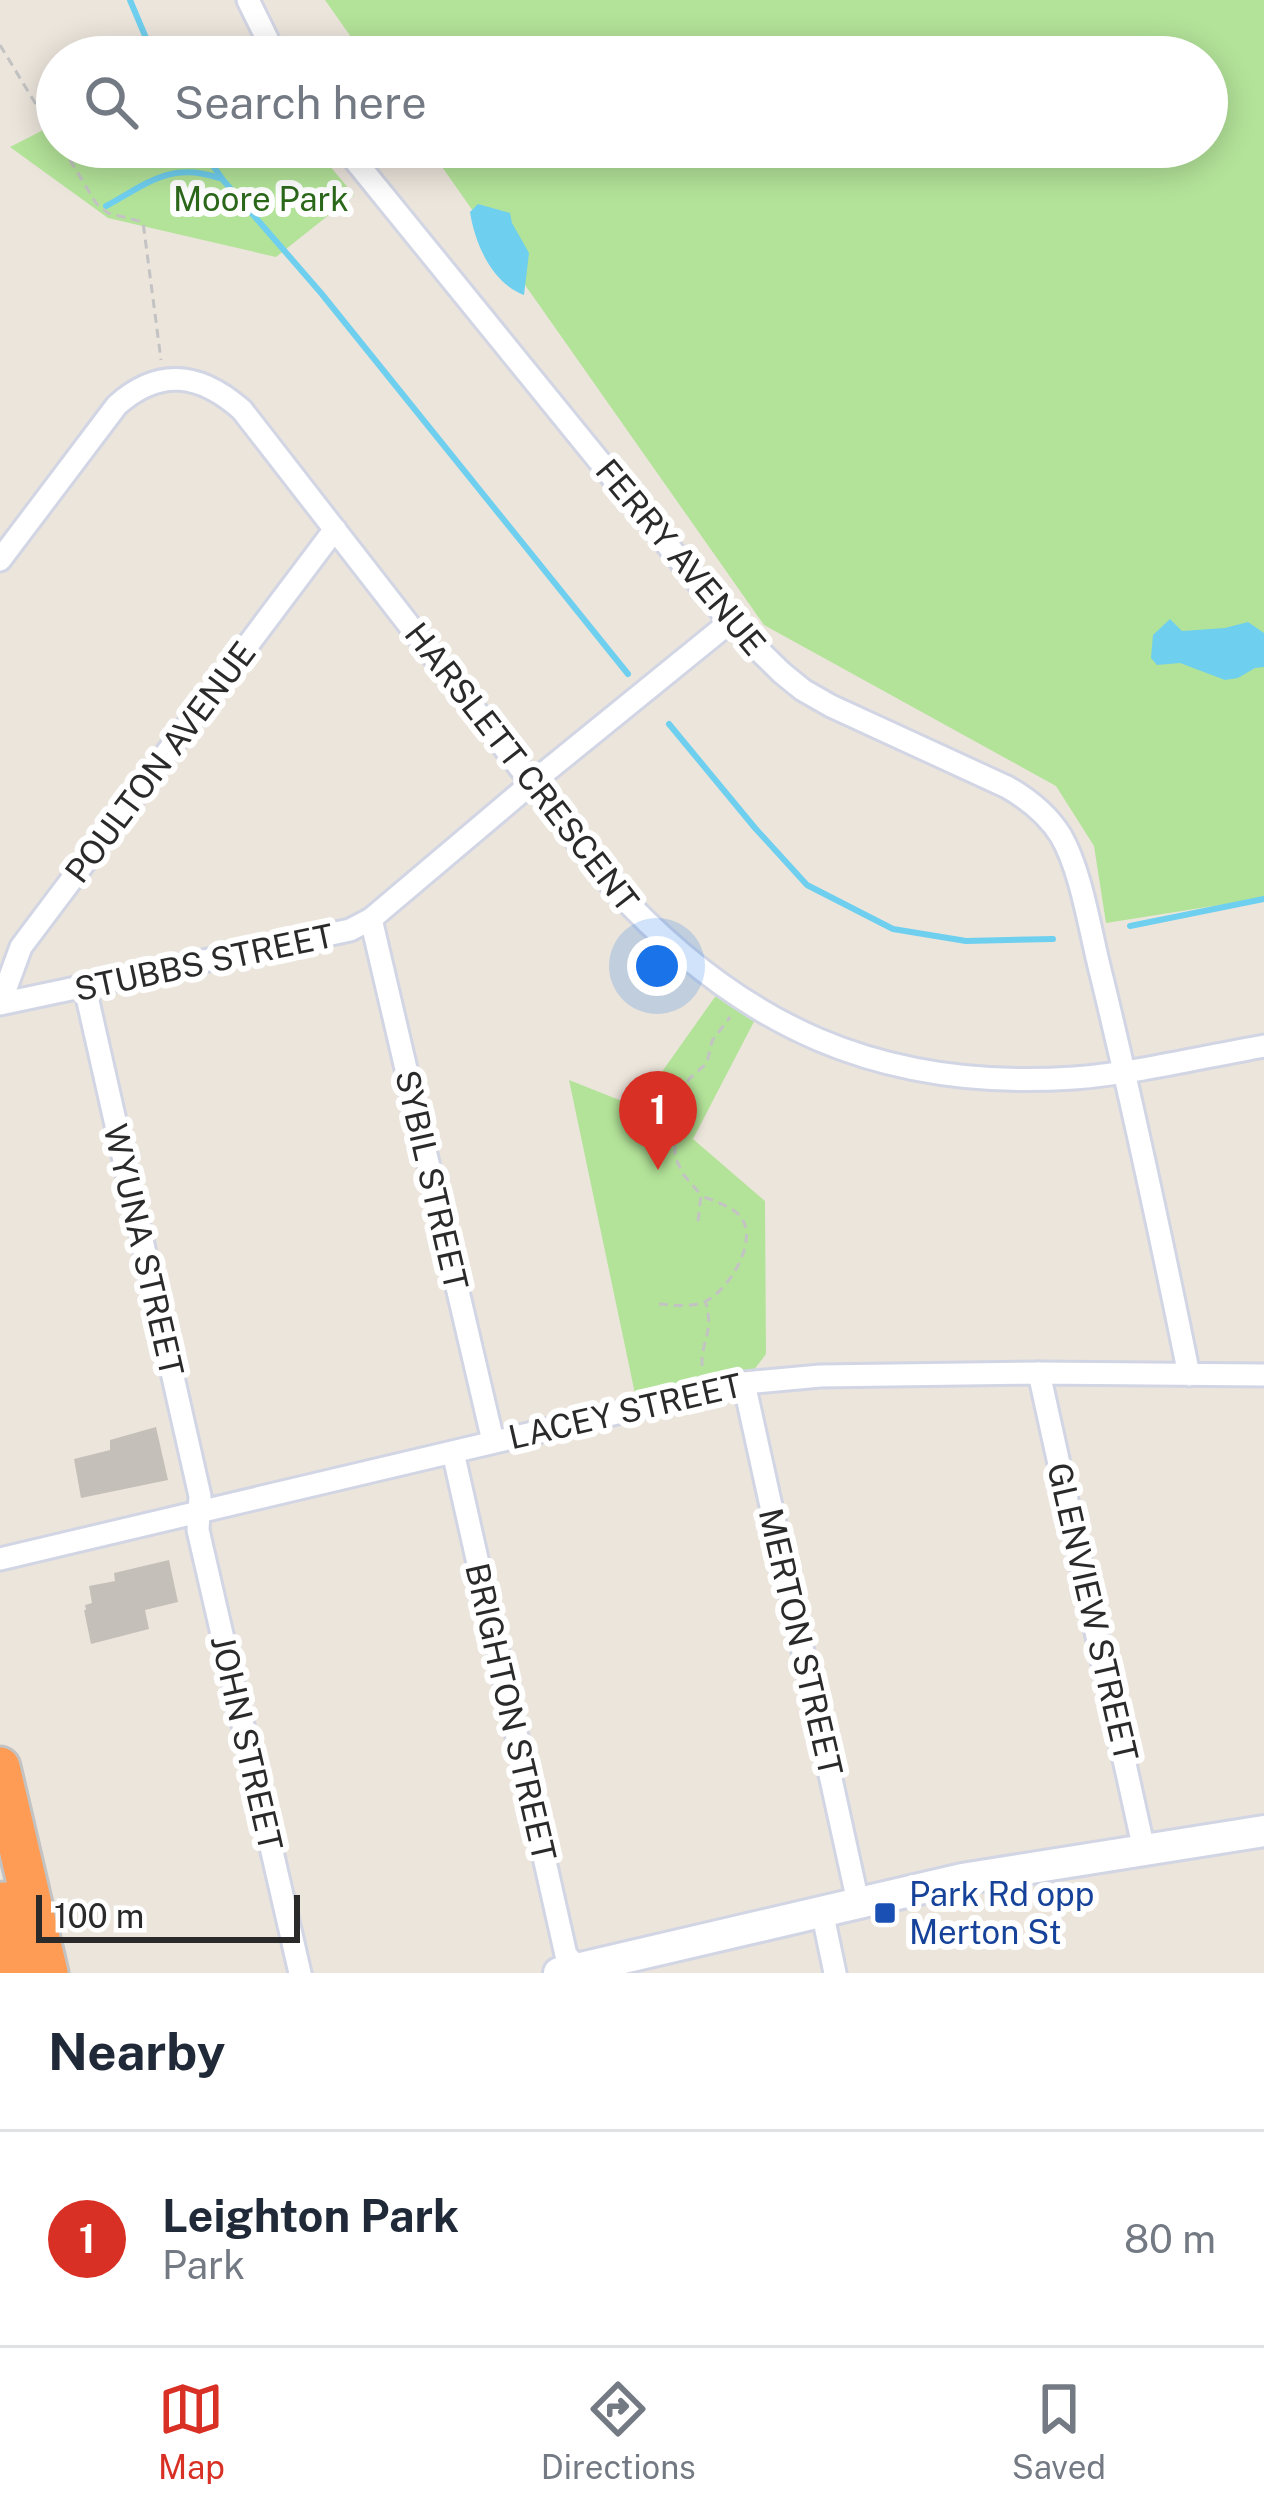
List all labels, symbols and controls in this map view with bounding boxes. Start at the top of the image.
search box [36,36,1228,168]
icon: search [78,69,144,135]
text: Search here [174,76,427,129]
park label: Moore Park [173,180,349,218]
street label: FERRY AVENUE [588,452,774,662]
street label: HARSLETT CRESCENT [398,615,646,919]
street label: POULTON AVENUE [57,634,263,890]
street label: STUBBS STREET [71,916,337,1008]
your location [627,936,687,996]
street label: SYBIL STREET [388,1066,476,1294]
pin: 1 [619,1071,697,1170]
street label: WYUNA STREET [97,1120,191,1380]
street label: LACEY STREET [505,1366,745,1456]
street label: GLENVIEW STREET [1040,1459,1146,1765]
street label: MERTON STREET [752,1505,850,1779]
street label: BRIGHTON STREET [458,1559,564,1865]
street label: JOHN STREET [204,1632,290,1854]
place label: Park Rd opp Merton St [909,1875,1094,1951]
scale bar [36,1889,300,1942]
text: 100 m [54,1897,144,1935]
marker: Park Rd opp Merton St [872,1900,898,1926]
text: Nearby [48,2022,225,2081]
text: Leighton Park [162,2189,459,2242]
text: 1 [79,2216,95,2262]
text: 80 m [1124,2216,1216,2262]
text: Park [162,2242,245,2288]
tab: Map [158,2376,225,2486]
tab: Directions [541,2376,696,2486]
tab: Saved [1012,2376,1106,2486]

